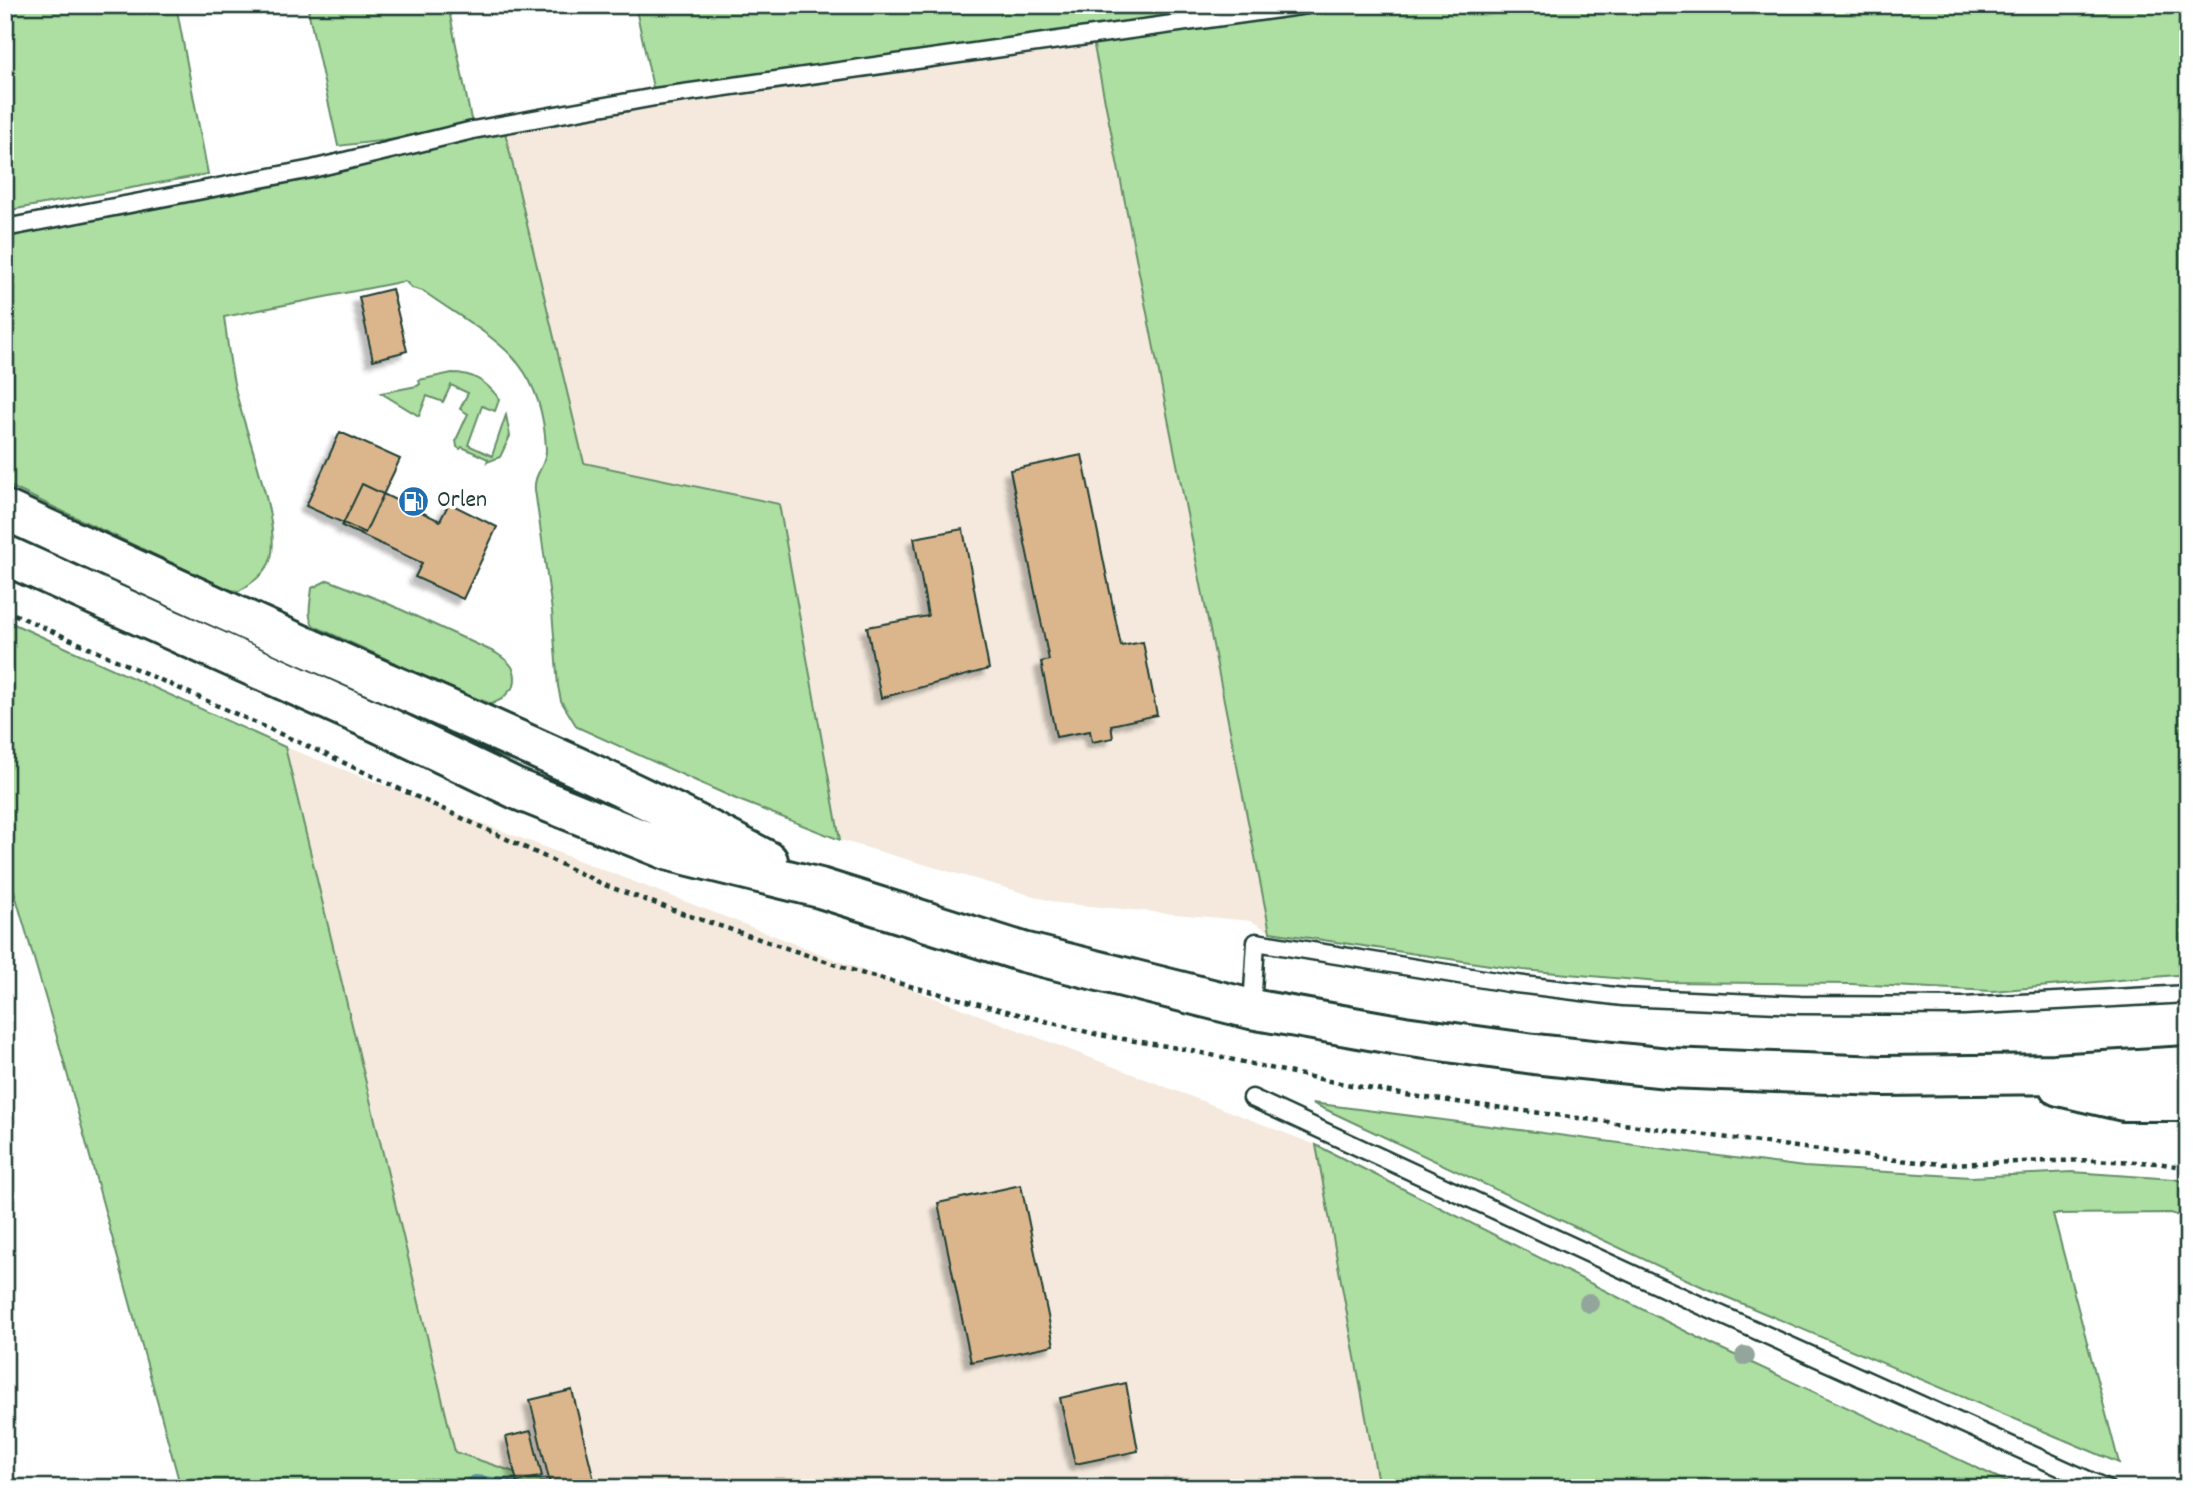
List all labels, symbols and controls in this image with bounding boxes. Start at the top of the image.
fuel station icon: Orlen [397,484,431,518]
place label: Orlen [437,484,487,518]

